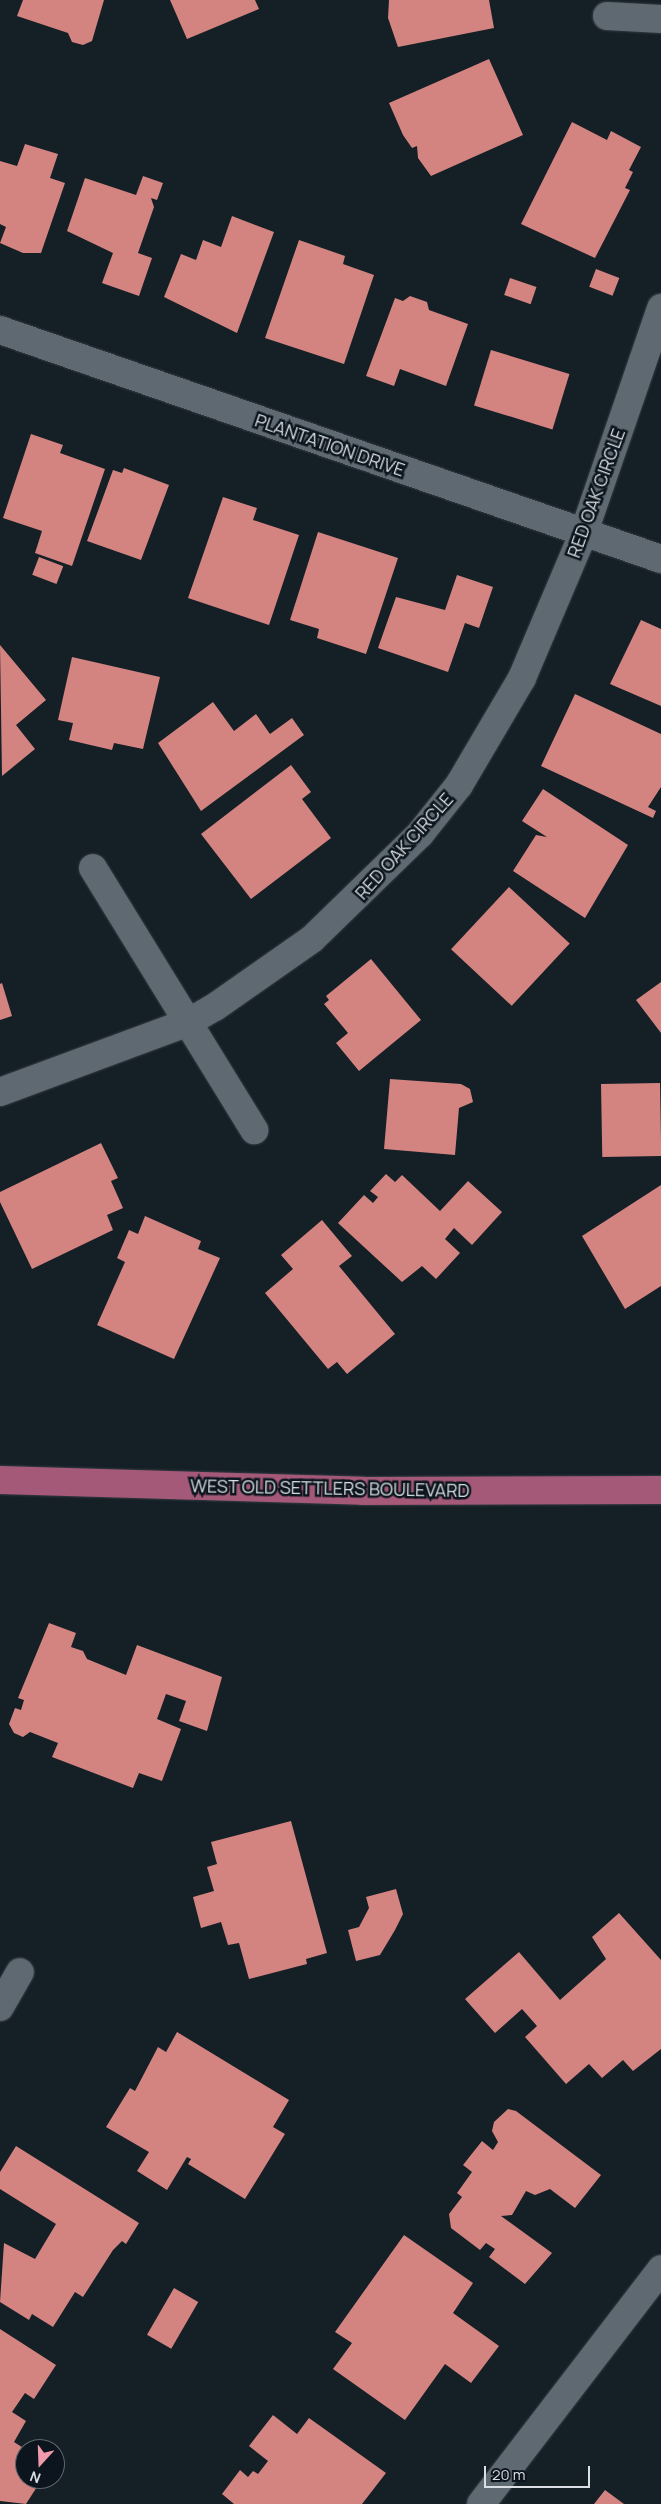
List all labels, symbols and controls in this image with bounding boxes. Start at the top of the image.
street label: PLANTATION DRIVE [252,409,408,481]
street label: RED OAK CIRCLE [563,425,629,561]
street label: RED OAK CIRCLE [350,788,458,904]
street label: WEST OLD SETTLERS BOULEVARD [190,1475,470,1501]
north arrow [15,2439,65,2489]
scale bar [486,2456,592,2488]
text: 20 m [492,2464,525,2485]
text: N [27,2467,43,2488]

